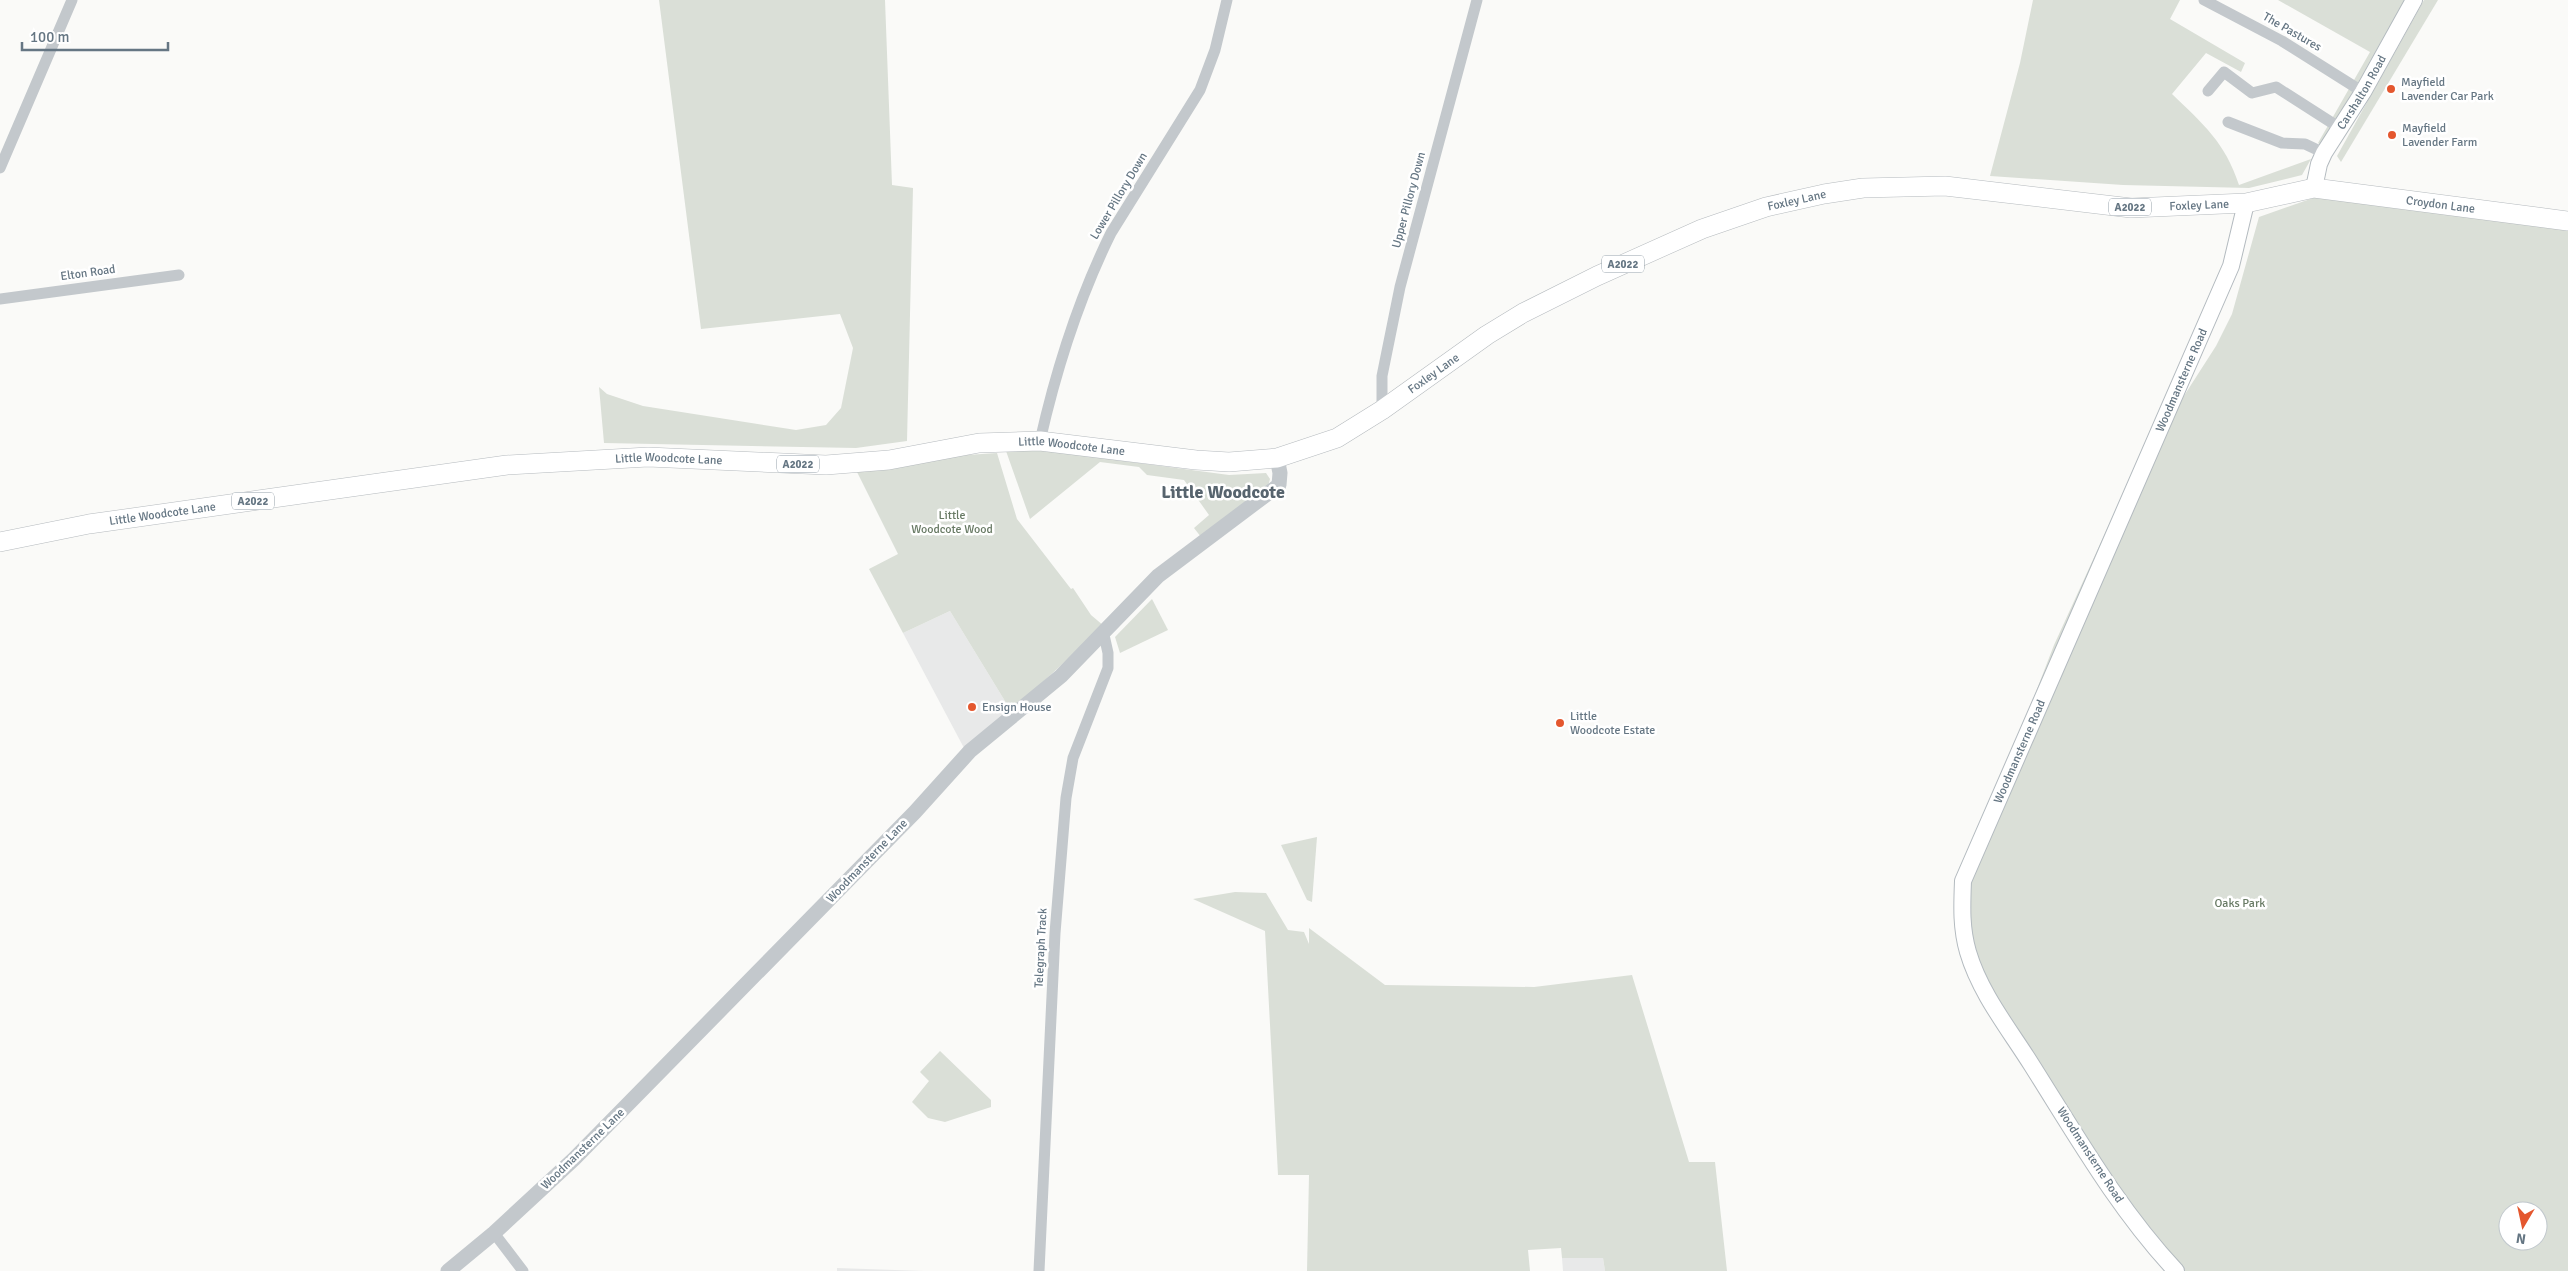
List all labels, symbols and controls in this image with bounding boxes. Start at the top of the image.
street label: The Pastures [2260,9,2324,55]
scale bar [22,20,169,52]
text: 100 m [30,28,70,46]
street label: Carshalton Road [2333,52,2389,132]
place label: Mayfield Lavender Car Park [2401,75,2494,104]
marker: Mayfield Lavender Car Park [2385,83,2397,95]
place label: Mayfield Lavender Farm [2402,121,2477,150]
marker: Mayfield Lavender Farm [2386,129,2398,141]
street label: Lower Pillory Down [1087,150,1151,242]
street label: Upper Pillory Down [1389,150,1429,250]
street label: Foxley Lane [1766,186,1828,214]
street label: Croydon Lane [2405,193,2476,216]
street label: Foxley Lane [2169,196,2229,214]
road number: A2022 [2109,198,2151,216]
road number: A2022 [1602,255,1644,272]
street label: Elton Road [60,262,116,284]
street label: Woodmansterne Road [2152,326,2210,434]
street label: Foxley Lane [1405,350,1462,397]
street label: Little Woodcote Lane [1018,433,1126,459]
street label: Little Woodcote Lane [615,449,723,468]
road number: A2022 [777,456,819,472]
district label: Little Woodcote [1161,481,1285,503]
road number: A2022 [232,492,274,510]
street label: Little Woodcote Lane [108,499,217,529]
park label: Little Woodcote Wood [911,508,993,537]
street label: Woodmansterne Road [1990,697,2049,806]
place label: Ensign House [982,700,1052,715]
marker: Ensign House [966,701,978,713]
place label: Little Woodcote Estate [1570,709,1655,738]
marker: Little Woodcote Estate [1554,717,1566,729]
street label: Woodmansterne Lane [823,816,911,906]
park label: Oaks Park [2215,896,2265,911]
street label: Telegraph Track [1031,908,1051,988]
street label: Woodmansterne Road [2053,1104,2127,1206]
street label: Woodmansterne Lane [538,1105,628,1193]
north arrow [2498,1201,2548,1251]
text: N [2515,1229,2527,1248]

